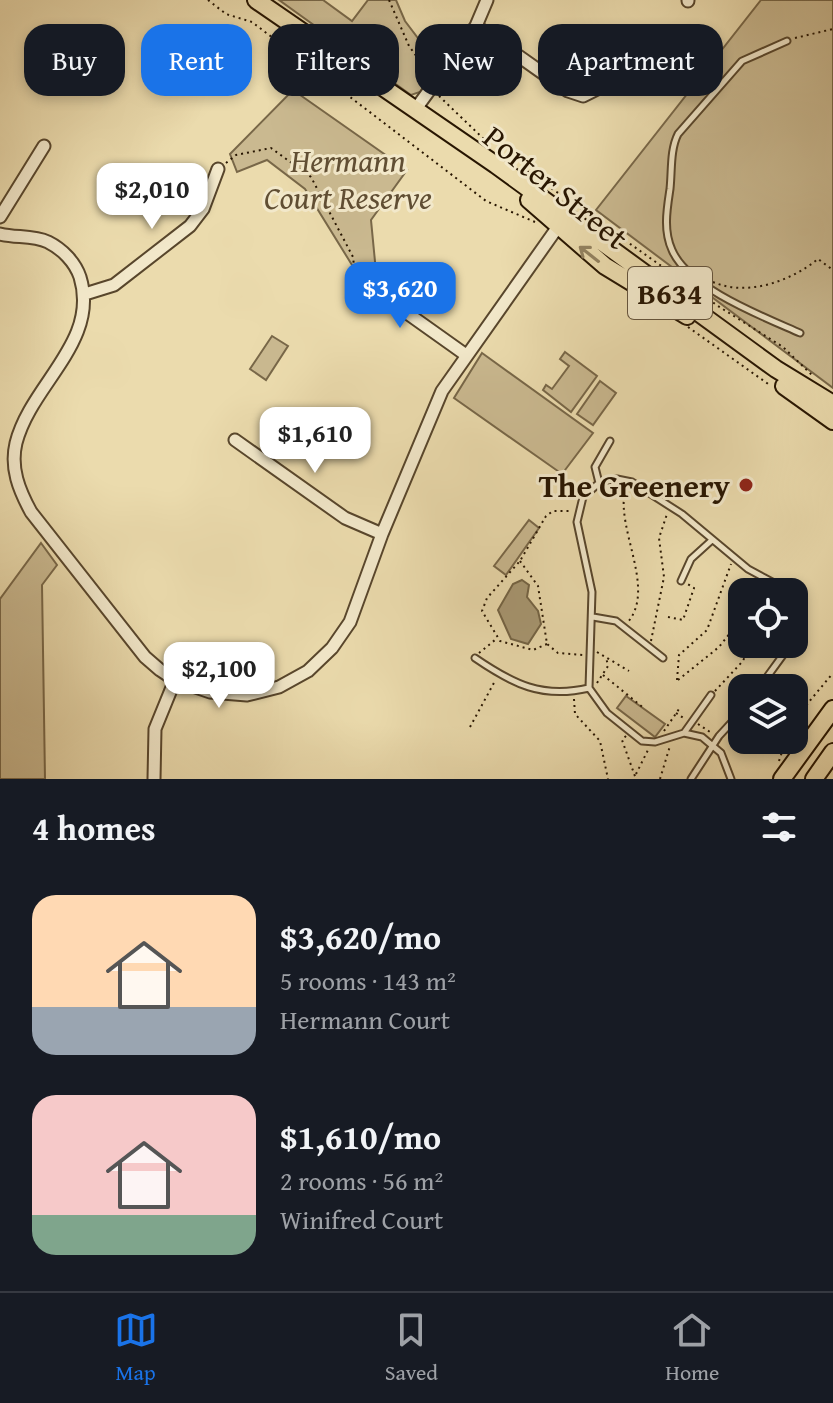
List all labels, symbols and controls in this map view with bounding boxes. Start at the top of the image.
chip: Buy [24,24,125,96]
chip: Rent [141,24,252,96]
chip: Filters [268,24,399,96]
chip: New [415,24,522,96]
chip: Apartment [538,24,723,96]
street label: Porter Street [474,114,638,260]
park label: Hermann Court Reserve [264,137,432,221]
pin: $2,010 [87,163,217,231]
text: $2,010 [115,169,189,208]
one-way arrow [579,245,600,262]
pin: $3,620 [335,262,465,330]
road number: B634 [628,267,712,319]
text: $3,620 [363,268,437,307]
pin: $1,610 [250,407,380,475]
text: $1,610 [278,413,352,452]
place label: The Greenery [539,462,731,509]
marker: The Greenery [737,476,755,494]
map controls [728,578,808,754]
button: locate [728,578,808,658]
pin: $2,100 [154,642,284,710]
text: $2,100 [182,648,256,687]
button: layers [728,674,808,754]
text: 4 homes [32,803,156,852]
icon: filters [757,805,801,849]
text: $3,620/mo [280,912,441,961]
icon: home [96,927,192,1023]
text: 5 rooms · 143 m² [280,961,456,1000]
text: Hermann Court [280,1000,450,1039]
text: $1,610/mo [280,1112,441,1161]
icon: home [96,1127,192,1223]
text: 2 rooms · 56 m² [280,1161,443,1200]
text: Winifred Court [280,1200,443,1239]
tab: Map [114,1308,158,1388]
tab: Saved [385,1308,438,1388]
tab: Home [665,1308,719,1388]

